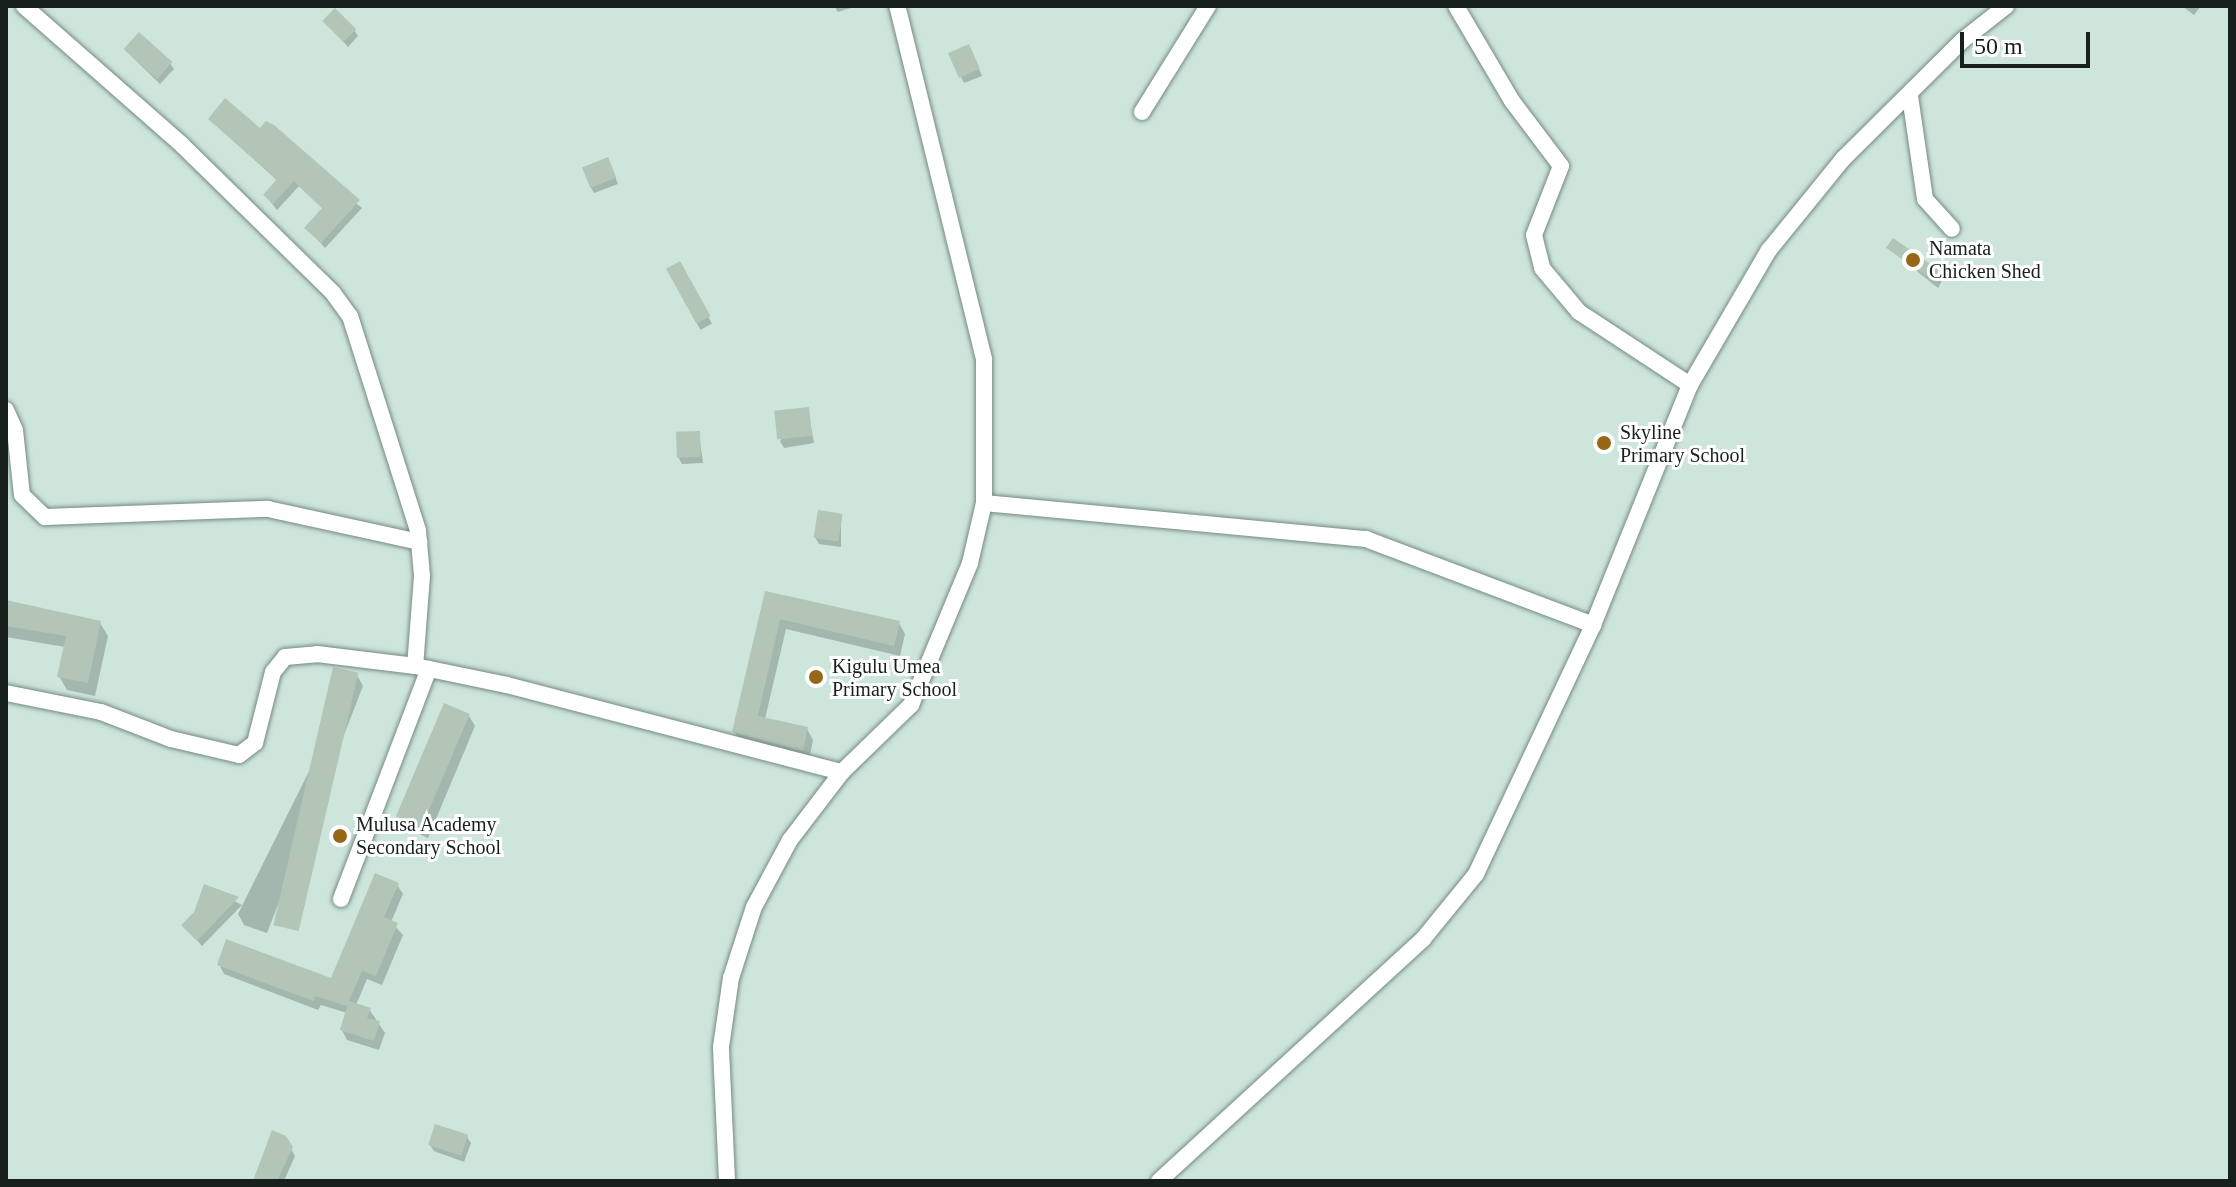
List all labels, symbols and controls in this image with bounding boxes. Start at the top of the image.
scale bar [1964,16,2094,66]
text: 50 m [1974,33,2023,59]
place label: Namata Chicken Shed [1929,236,2041,283]
marker: Namata Chicken Shed [1904,251,1922,269]
place label: Skyline Primary School [1620,420,1745,467]
marker: Skyline Primary School [1595,434,1613,452]
place label: Kigulu Umea Primary School [832,654,957,701]
marker: Kigulu Umea Primary School [807,668,825,686]
place label: Mulusa Academy Secondary School [356,812,501,859]
marker: Mulusa Academy Secondary School [331,827,349,845]

